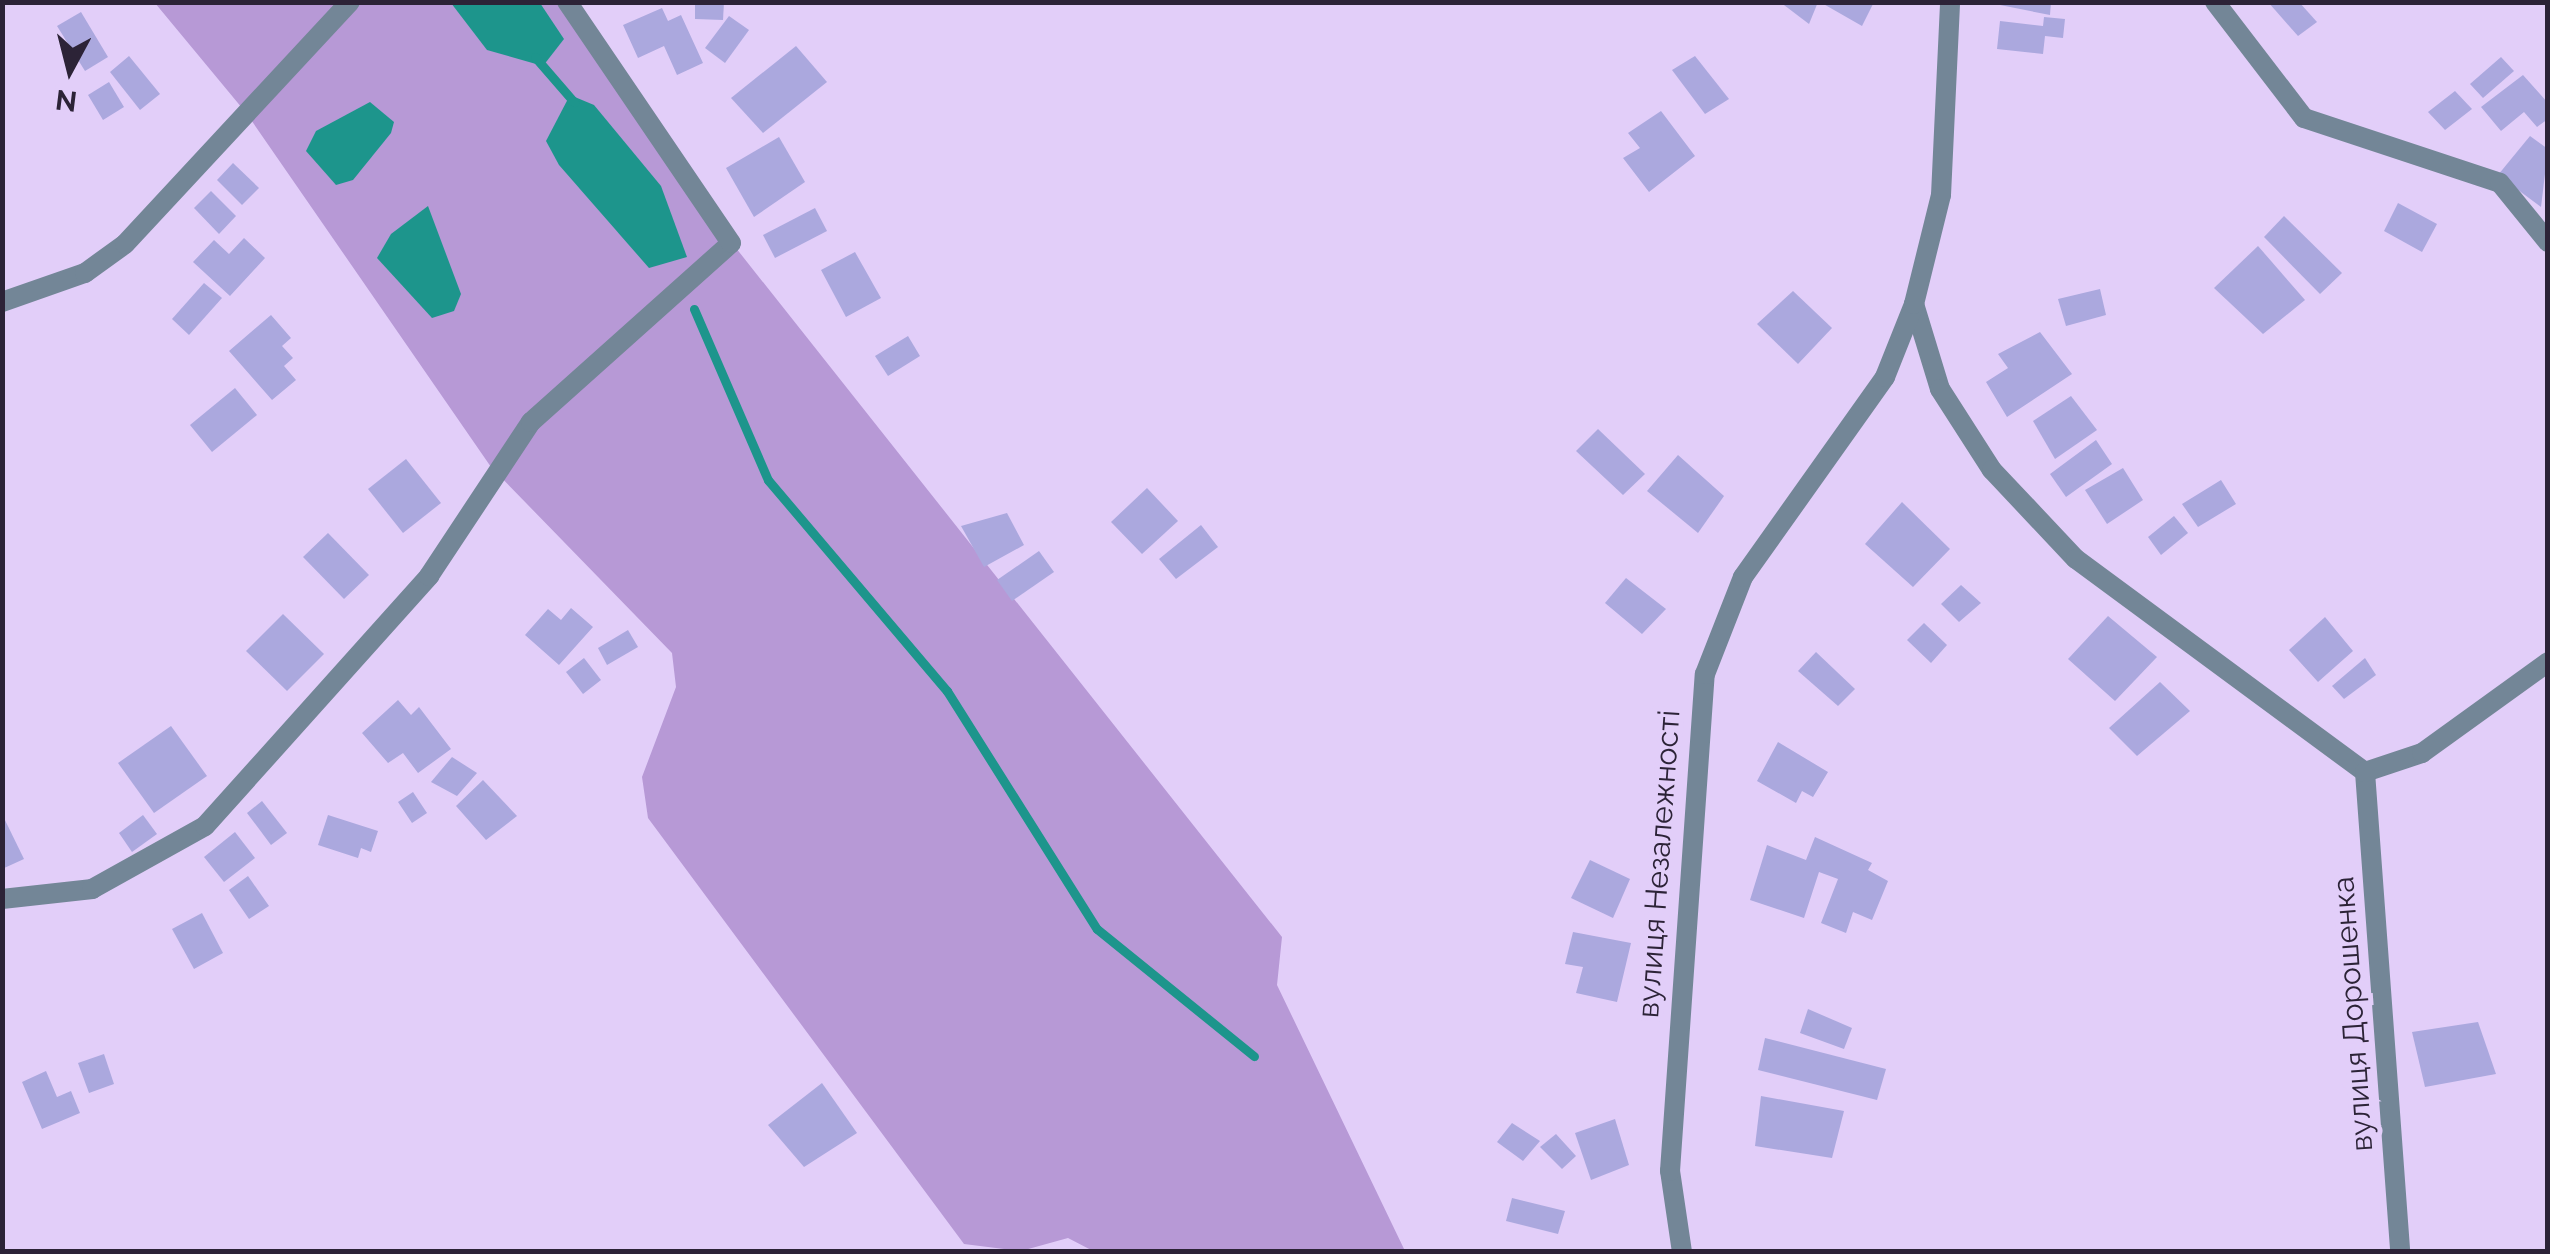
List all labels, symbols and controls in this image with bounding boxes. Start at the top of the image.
north arrow [20,20,120,120]
text: N [54,83,79,118]
street label: вулиця Незалежності [1630,709,1688,1019]
street label: вулиця Дорошенка [2325,875,2381,1153]

